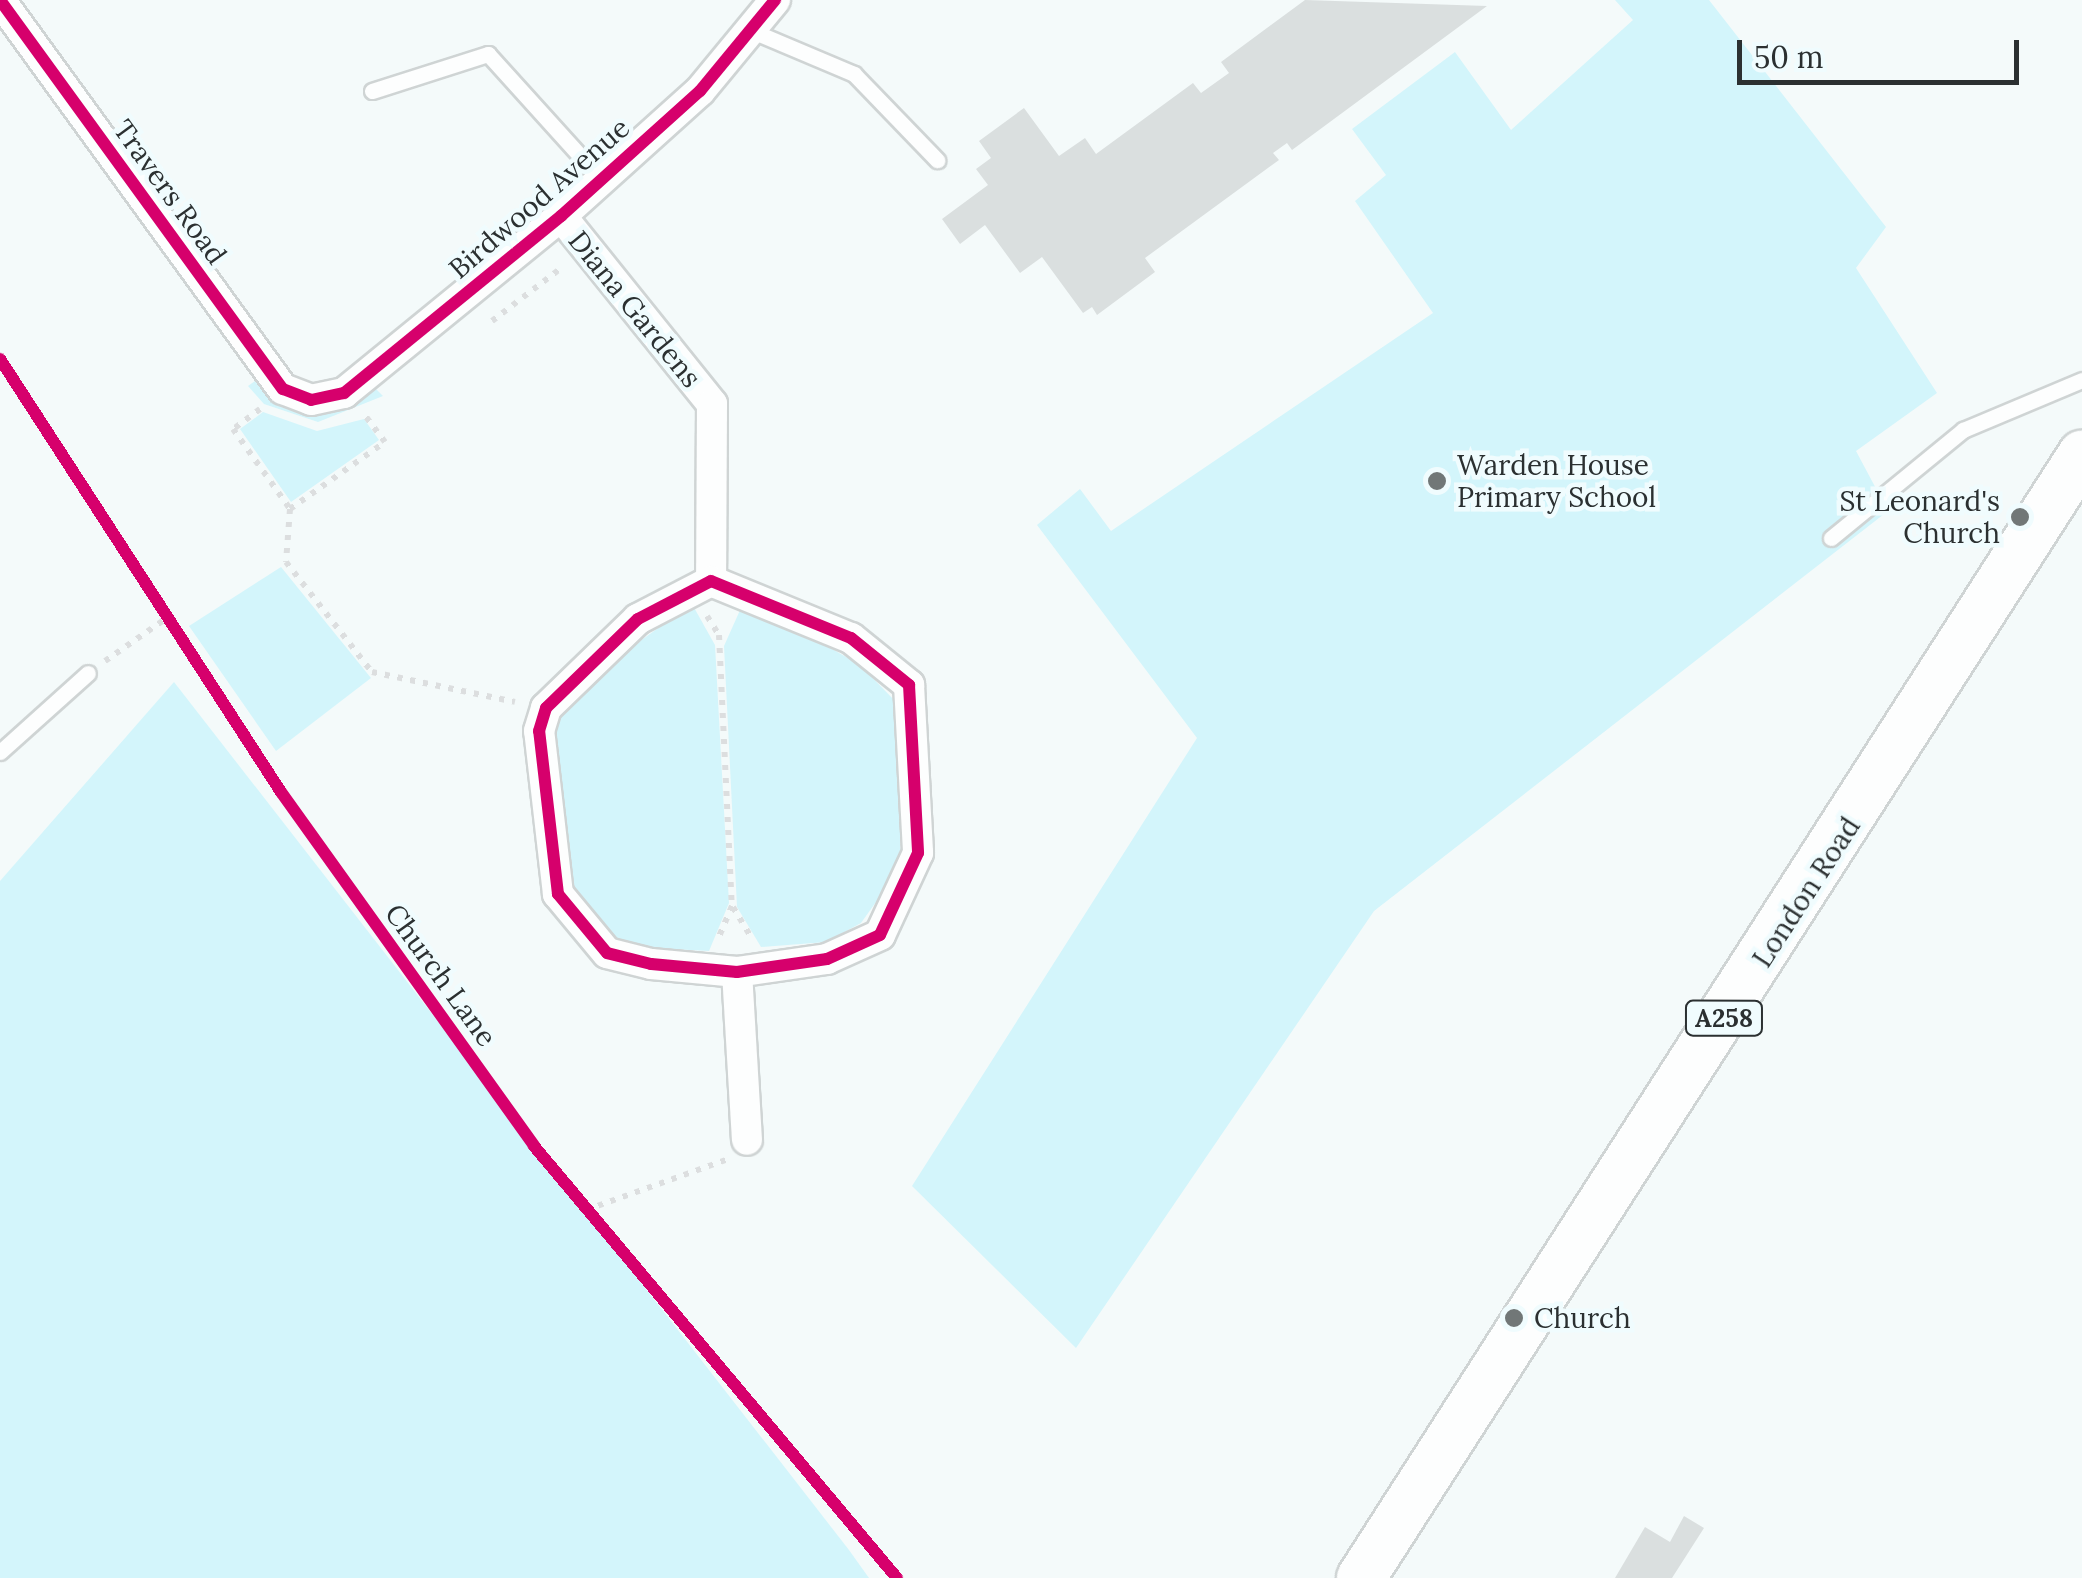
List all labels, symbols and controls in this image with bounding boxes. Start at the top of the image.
scale bar [1742,20,2024,82]
text: 50 m [1754,38,1824,76]
street label: Birdwood Avenue [442,111,636,285]
street label: Travers Road [106,113,234,271]
street label: Diana Gardens [562,224,708,394]
place label: Warden House Primary School [1457,448,1656,514]
marker: Warden House Primary School [1426,470,1448,492]
place label: St Leonard's Church [1840,484,2000,550]
marker: St Leonard's Church [2009,506,2031,528]
street label: London Road [1745,811,1867,973]
street label: Church Lane [378,897,504,1053]
road number: A258 [1684,998,1764,1038]
place label: Church [1534,1301,1631,1335]
marker: Church [1503,1307,1525,1329]

